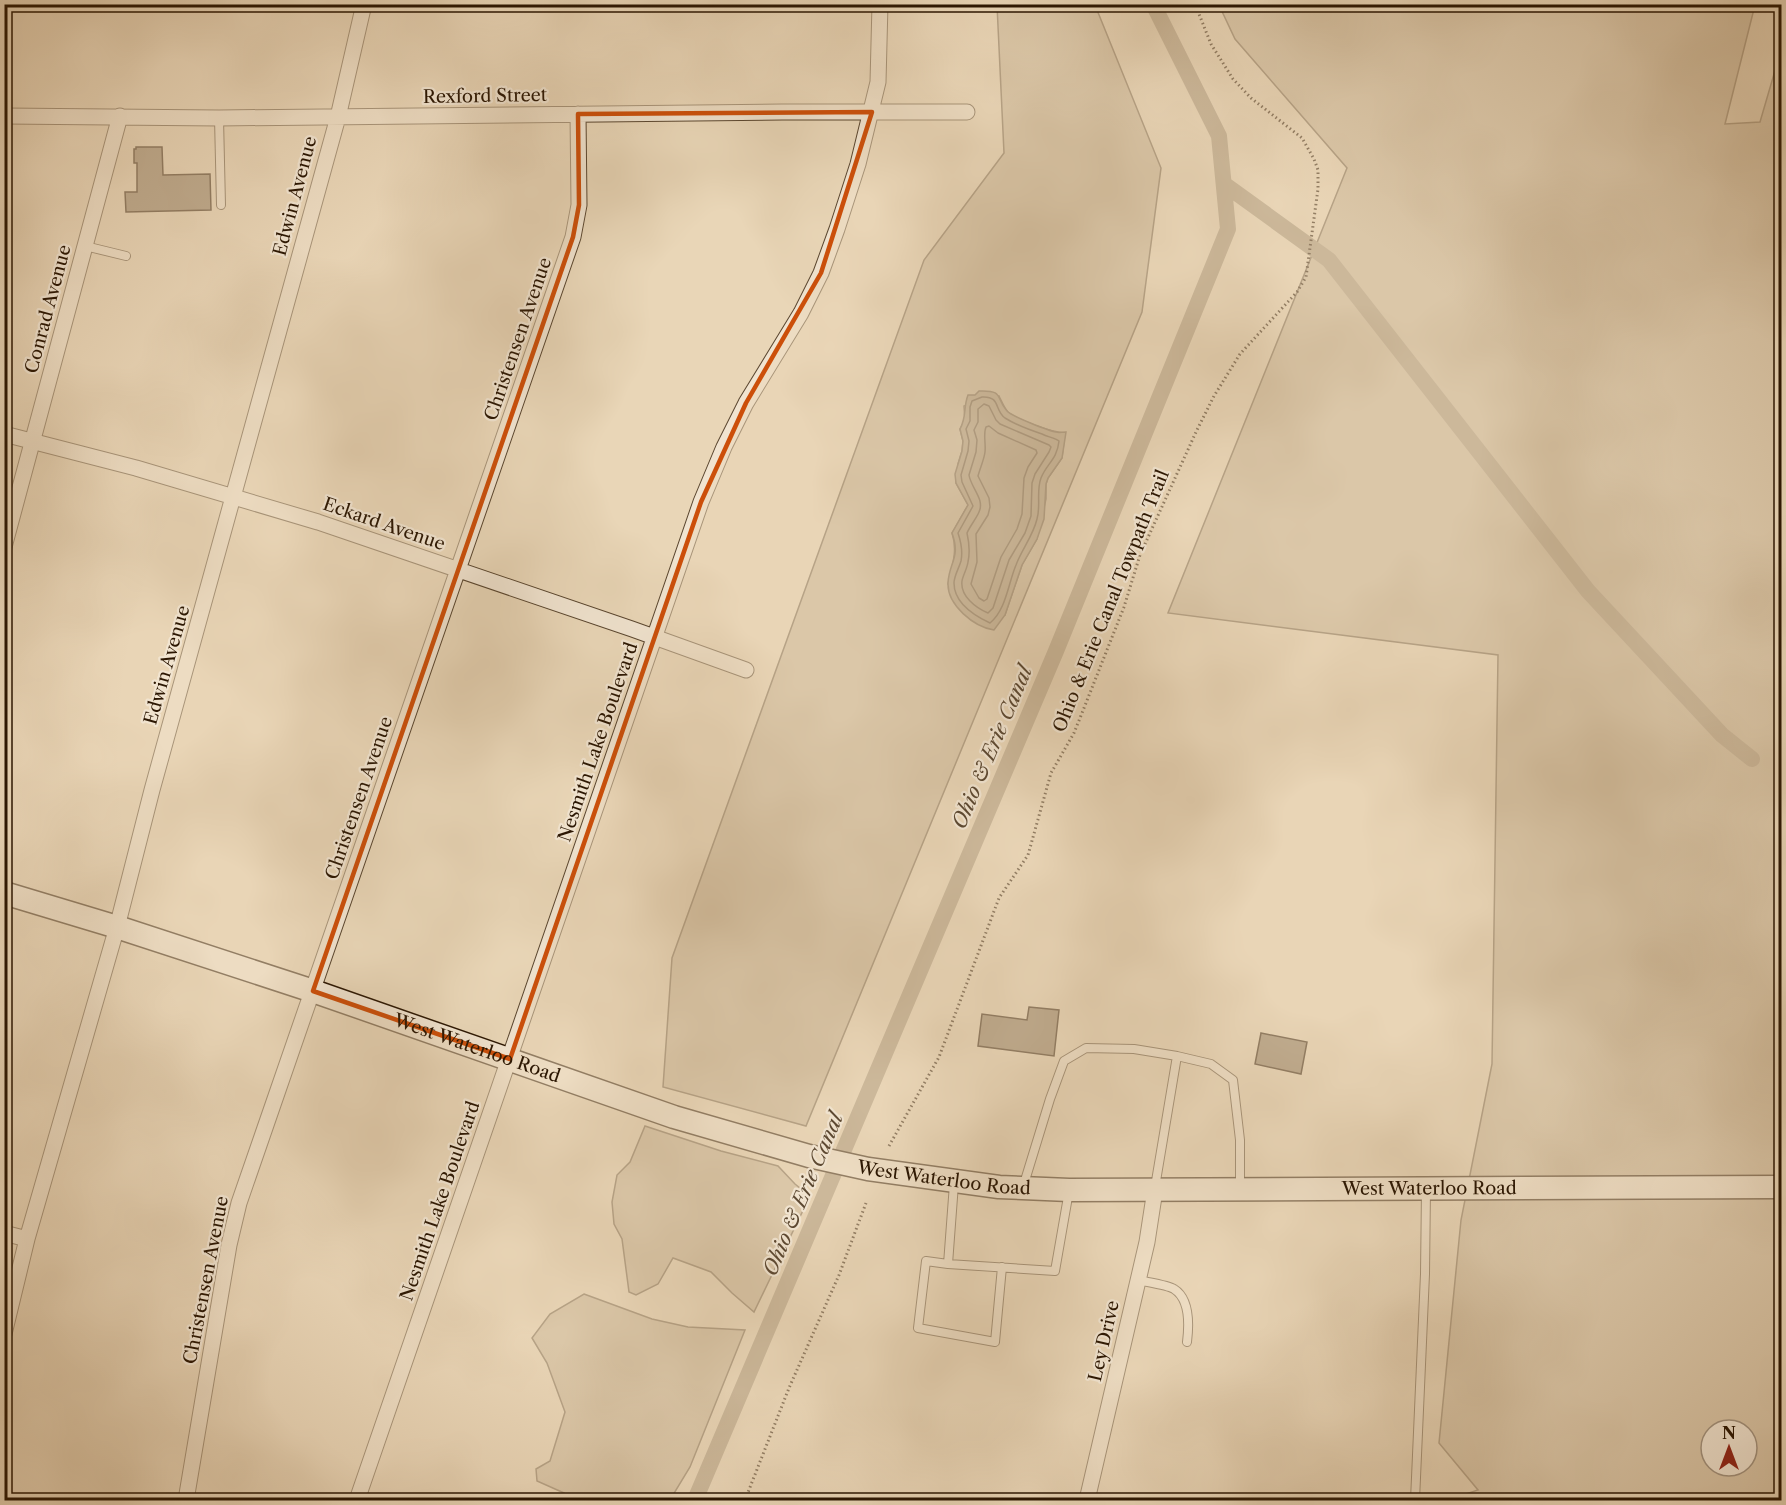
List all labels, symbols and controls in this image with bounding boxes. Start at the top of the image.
street label: Rexford Street [423,84,548,108]
street label: Edwin Avenue [268,134,322,258]
street label: Conrad Avenue [20,242,76,376]
street label: Christensen Avenue [480,255,556,423]
street label: Ohio & Erie Canal Towpath Trail [1048,467,1174,735]
street label: Eckard Avenue [320,493,448,555]
street label: Edwin Avenue [139,603,195,727]
street label: Nesmith Lake Boulevard [553,639,643,845]
water label: Ohio & Erie Canal [947,659,1038,832]
street label: Christensen Avenue [321,714,397,882]
street label: West Waterloo Road [390,1009,563,1088]
street label: Nesmith Lake Boulevard [395,1098,485,1304]
water label: Ohio & Erie Canal [758,1106,849,1279]
street label: West Waterloo Road [854,1156,1031,1199]
street label: West Waterloo Road [1341,1177,1517,1200]
street label: Christensen Avenue [179,1194,233,1366]
street label: Ley Drive [1084,1298,1124,1384]
north arrow [1699,1418,1759,1478]
text: N [1722,1423,1736,1443]

